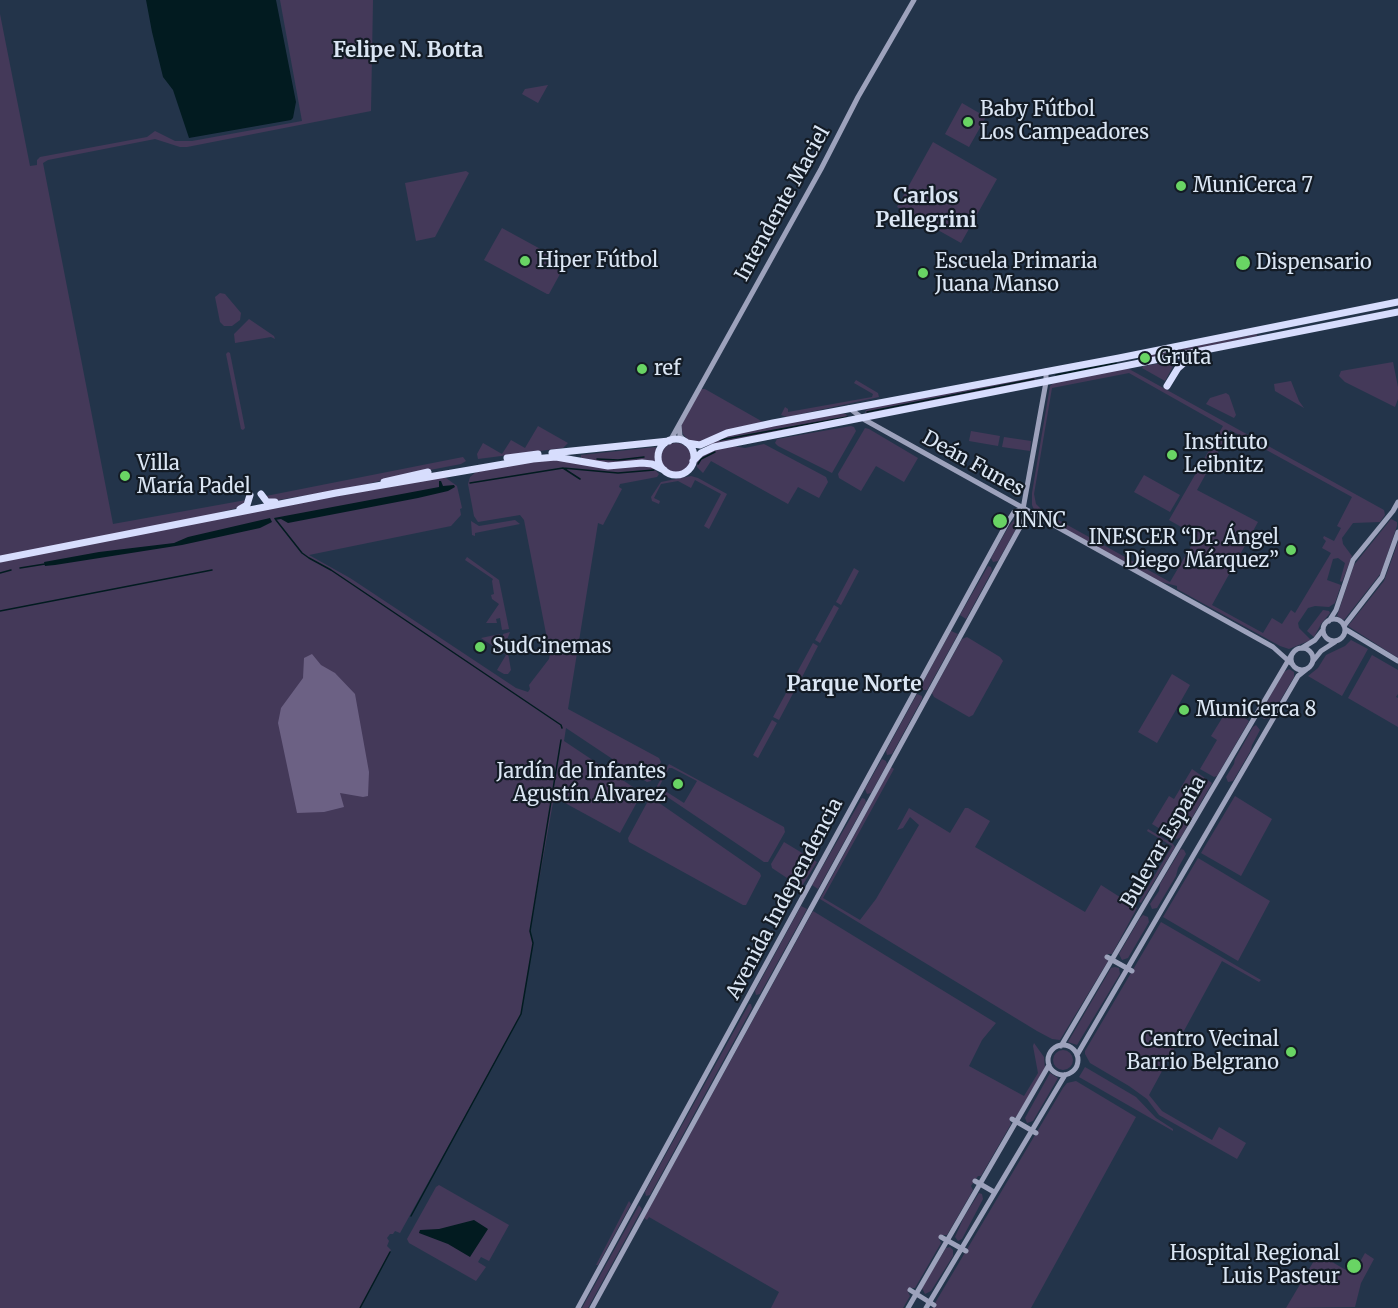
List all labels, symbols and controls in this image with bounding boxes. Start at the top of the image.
district label: Felipe N. Botta [333,38,483,64]
place label: Baby Fútbol Los Campeadores [980,98,1149,145]
marker: Baby Fútbol Los Campeadores [961,115,975,129]
street label: Intendente Maciel [731,123,835,285]
place label: MuniCerca 7 [1193,174,1313,198]
marker: MuniCerca 7 [1174,179,1188,193]
district label: Carlos Pellegrini [875,184,977,234]
place label: Hiper Fútbol [537,249,658,273]
place label: Escuela Primaria Juana Manso [935,250,1098,297]
place label: Dispensario [1256,251,1372,275]
marker: Hiper Fútbol [518,254,532,268]
marker: Dispensario [1234,254,1252,272]
marker: Escuela Primaria Juana Manso [916,266,930,280]
place label: Gruta [1157,346,1211,370]
marker: Gruta [1138,351,1152,365]
place label: ref [654,357,681,381]
marker: ref [635,362,649,376]
street label: Deán Funes [918,426,1028,502]
place label: Instituto Leibnitz [1184,431,1268,478]
marker: Instituto Leibnitz [1165,448,1179,462]
place label: Villa María Padel [137,452,251,499]
marker: Villa María Padel [118,469,132,483]
place label: INNC [1014,509,1066,533]
marker: INNC [991,512,1009,530]
place label: INESCER “Dr. Ángel Diego Márquez” [1089,526,1279,573]
marker: INESCER “Dr. Ángel Diego Márquez” [1284,543,1298,557]
place label: SudCinemas [492,635,612,659]
marker: SudCinemas [473,640,487,654]
district label: Parque Norte [786,672,922,698]
place label: MuniCerca 8 [1196,698,1316,722]
marker: MuniCerca 8 [1177,703,1191,717]
place label: Jardín de Infantes Agustín Alvarez [497,760,666,807]
street label: Bulevar España [1117,772,1211,912]
marker: Jardín de Infantes Agustín Alvarez [671,777,685,791]
street label: Avenida Independencia [722,794,848,1004]
place label: Centro Vecinal Barrio Belgrano [1126,1028,1279,1075]
marker: Centro Vecinal Barrio Belgrano [1284,1045,1298,1059]
place label: Hospital Regional Luis Pasteur [1170,1242,1340,1289]
marker: Hospital Regional Luis Pasteur [1345,1257,1363,1275]

